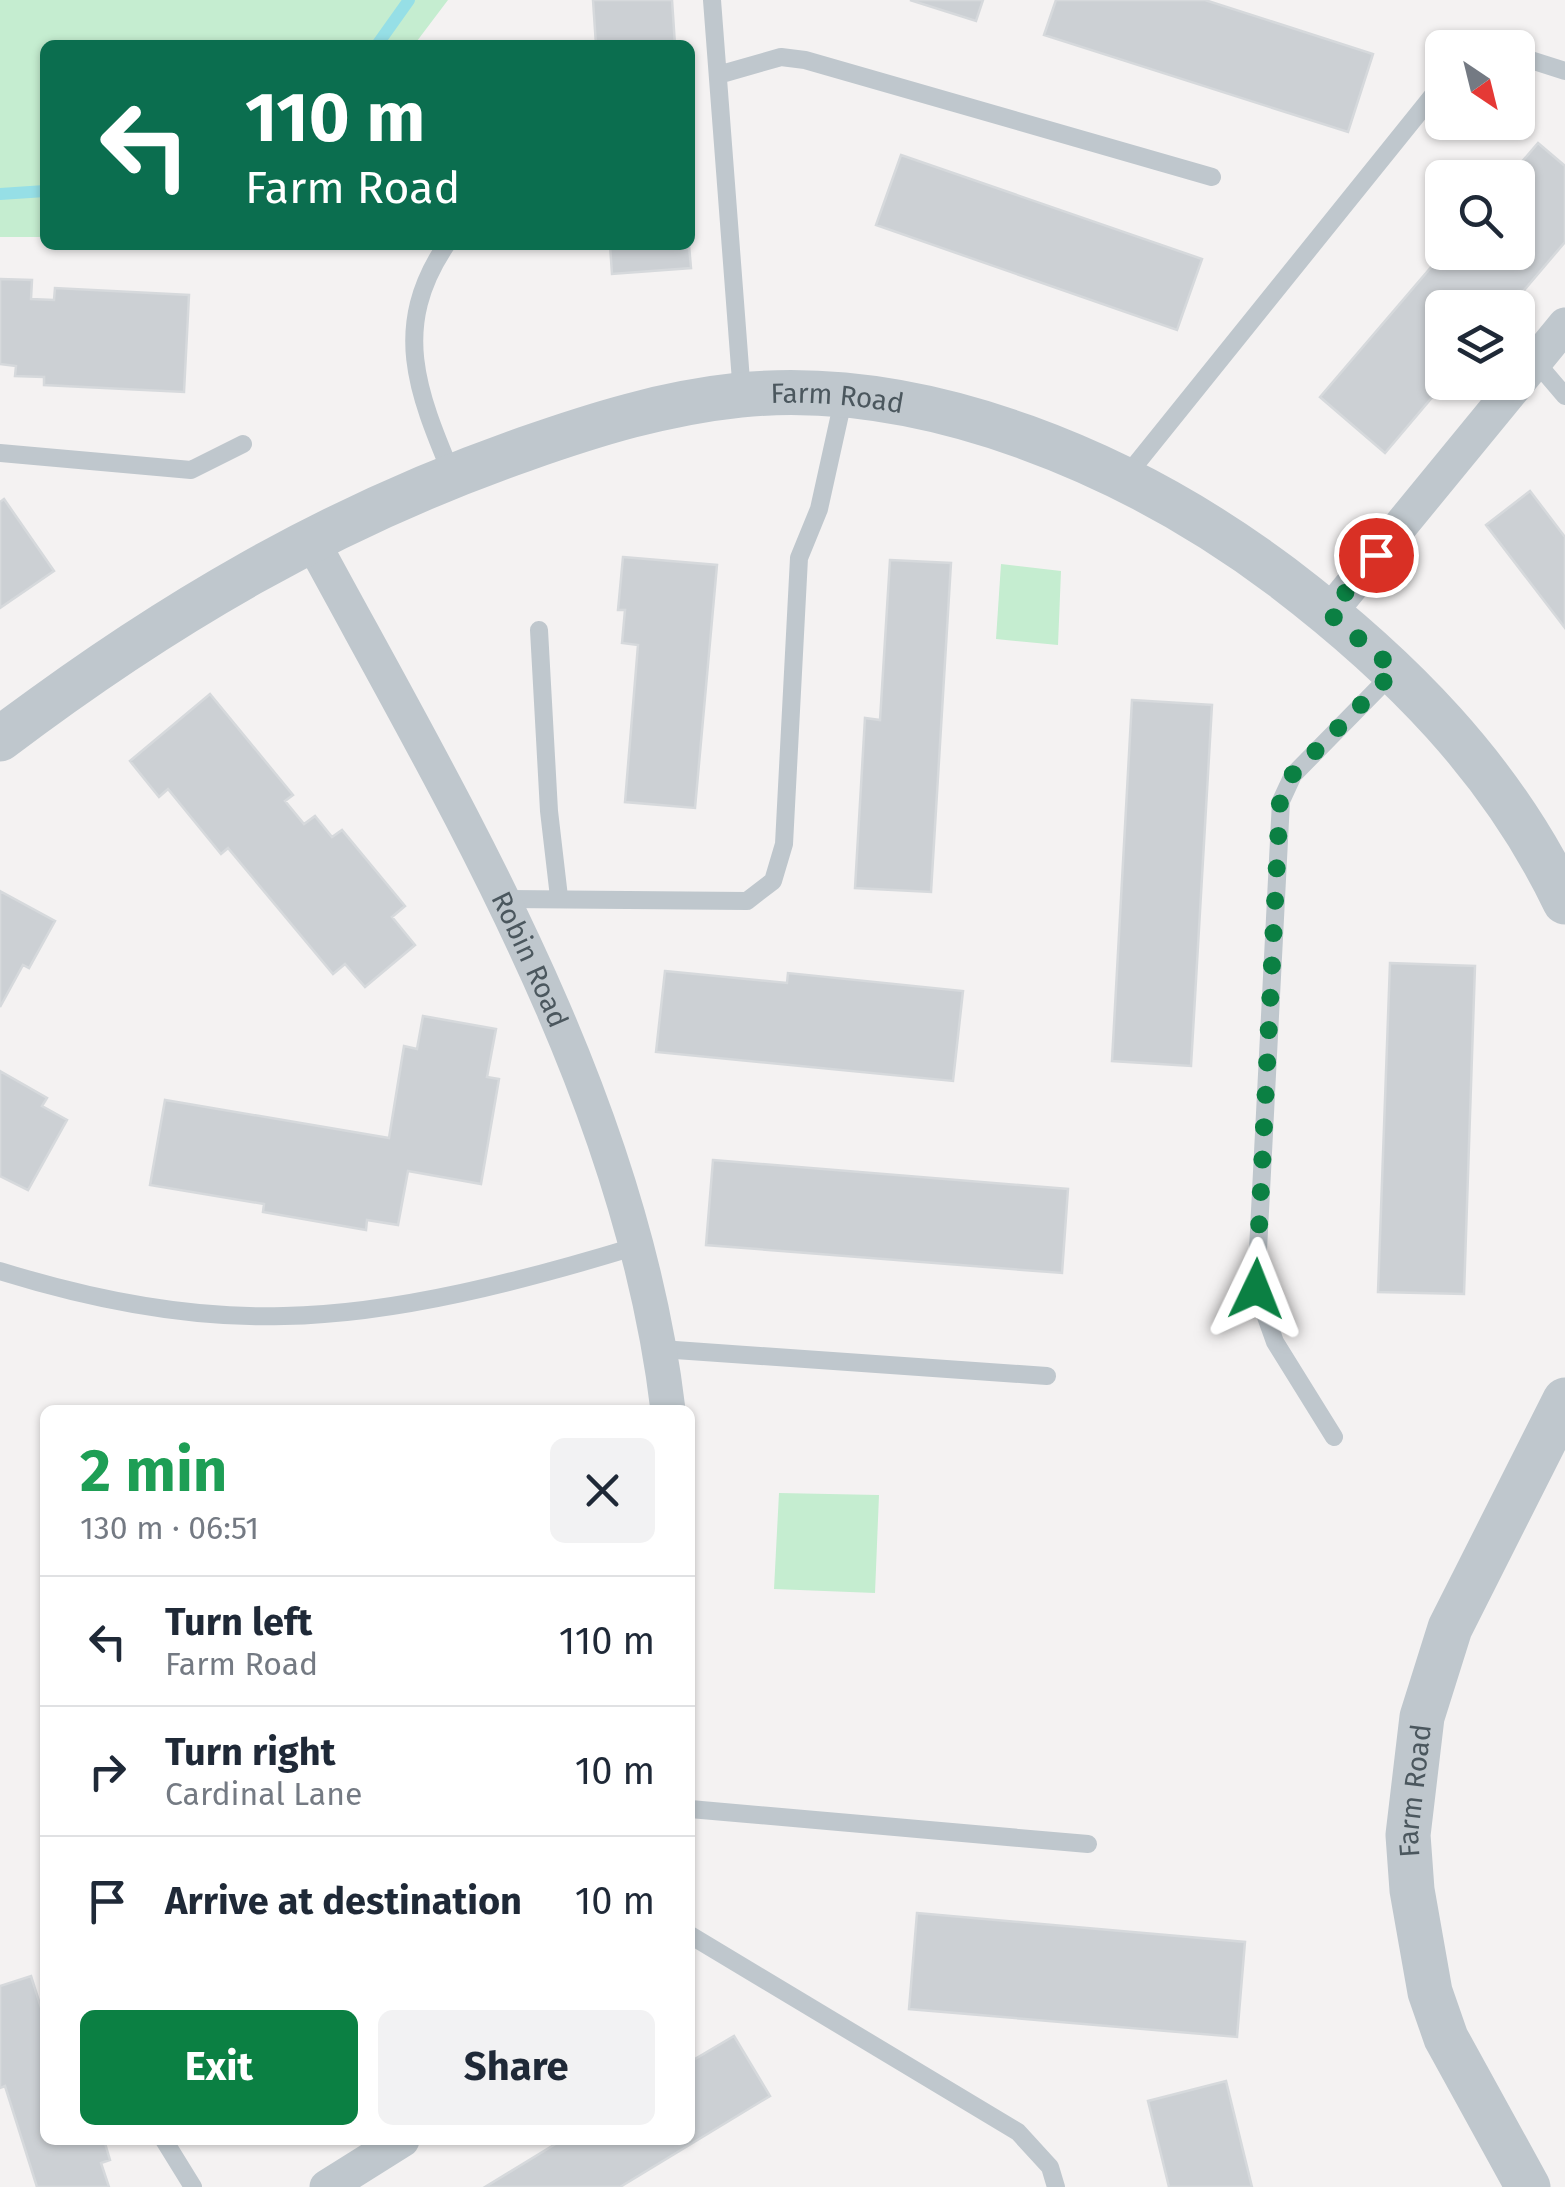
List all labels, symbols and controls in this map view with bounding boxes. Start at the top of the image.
north arrow [1425,30,1535,140]
map controls [1425,30,1535,400]
text: 110 m [245,76,425,160]
icon: left [80,80,210,210]
button: search [1425,160,1535,270]
text: Farm Road [245,161,461,215]
button: layers [1425,290,1535,400]
street label: Farm Road [770,376,907,420]
pin [1334,513,1419,598]
icon: arrive [1349,528,1404,583]
street label: Robin Road [485,886,576,1032]
position arrow [1204,1237,1308,1341]
text: 2 min [80,1435,227,1507]
button: close [550,1438,655,1543]
text: 130 m · 06:51 [80,1509,259,1547]
text: Turn left [165,1599,312,1645]
icon: left [80,1614,135,1669]
text: 110 m [559,1618,655,1664]
text: Farm Road [165,1645,318,1683]
street label: Farm Road [1391,1722,1438,1859]
text: Turn right [165,1729,335,1775]
icon: right [80,1744,135,1799]
text: 10 m [575,1748,655,1794]
text: Cardinal Lane [165,1775,362,1813]
icon: arrive [80,1874,135,1929]
text: Arrive at destination [165,1878,522,1924]
text: 10 m [575,1878,655,1924]
button: Exit [80,2010,358,2125]
button: Share [378,2010,655,2125]

